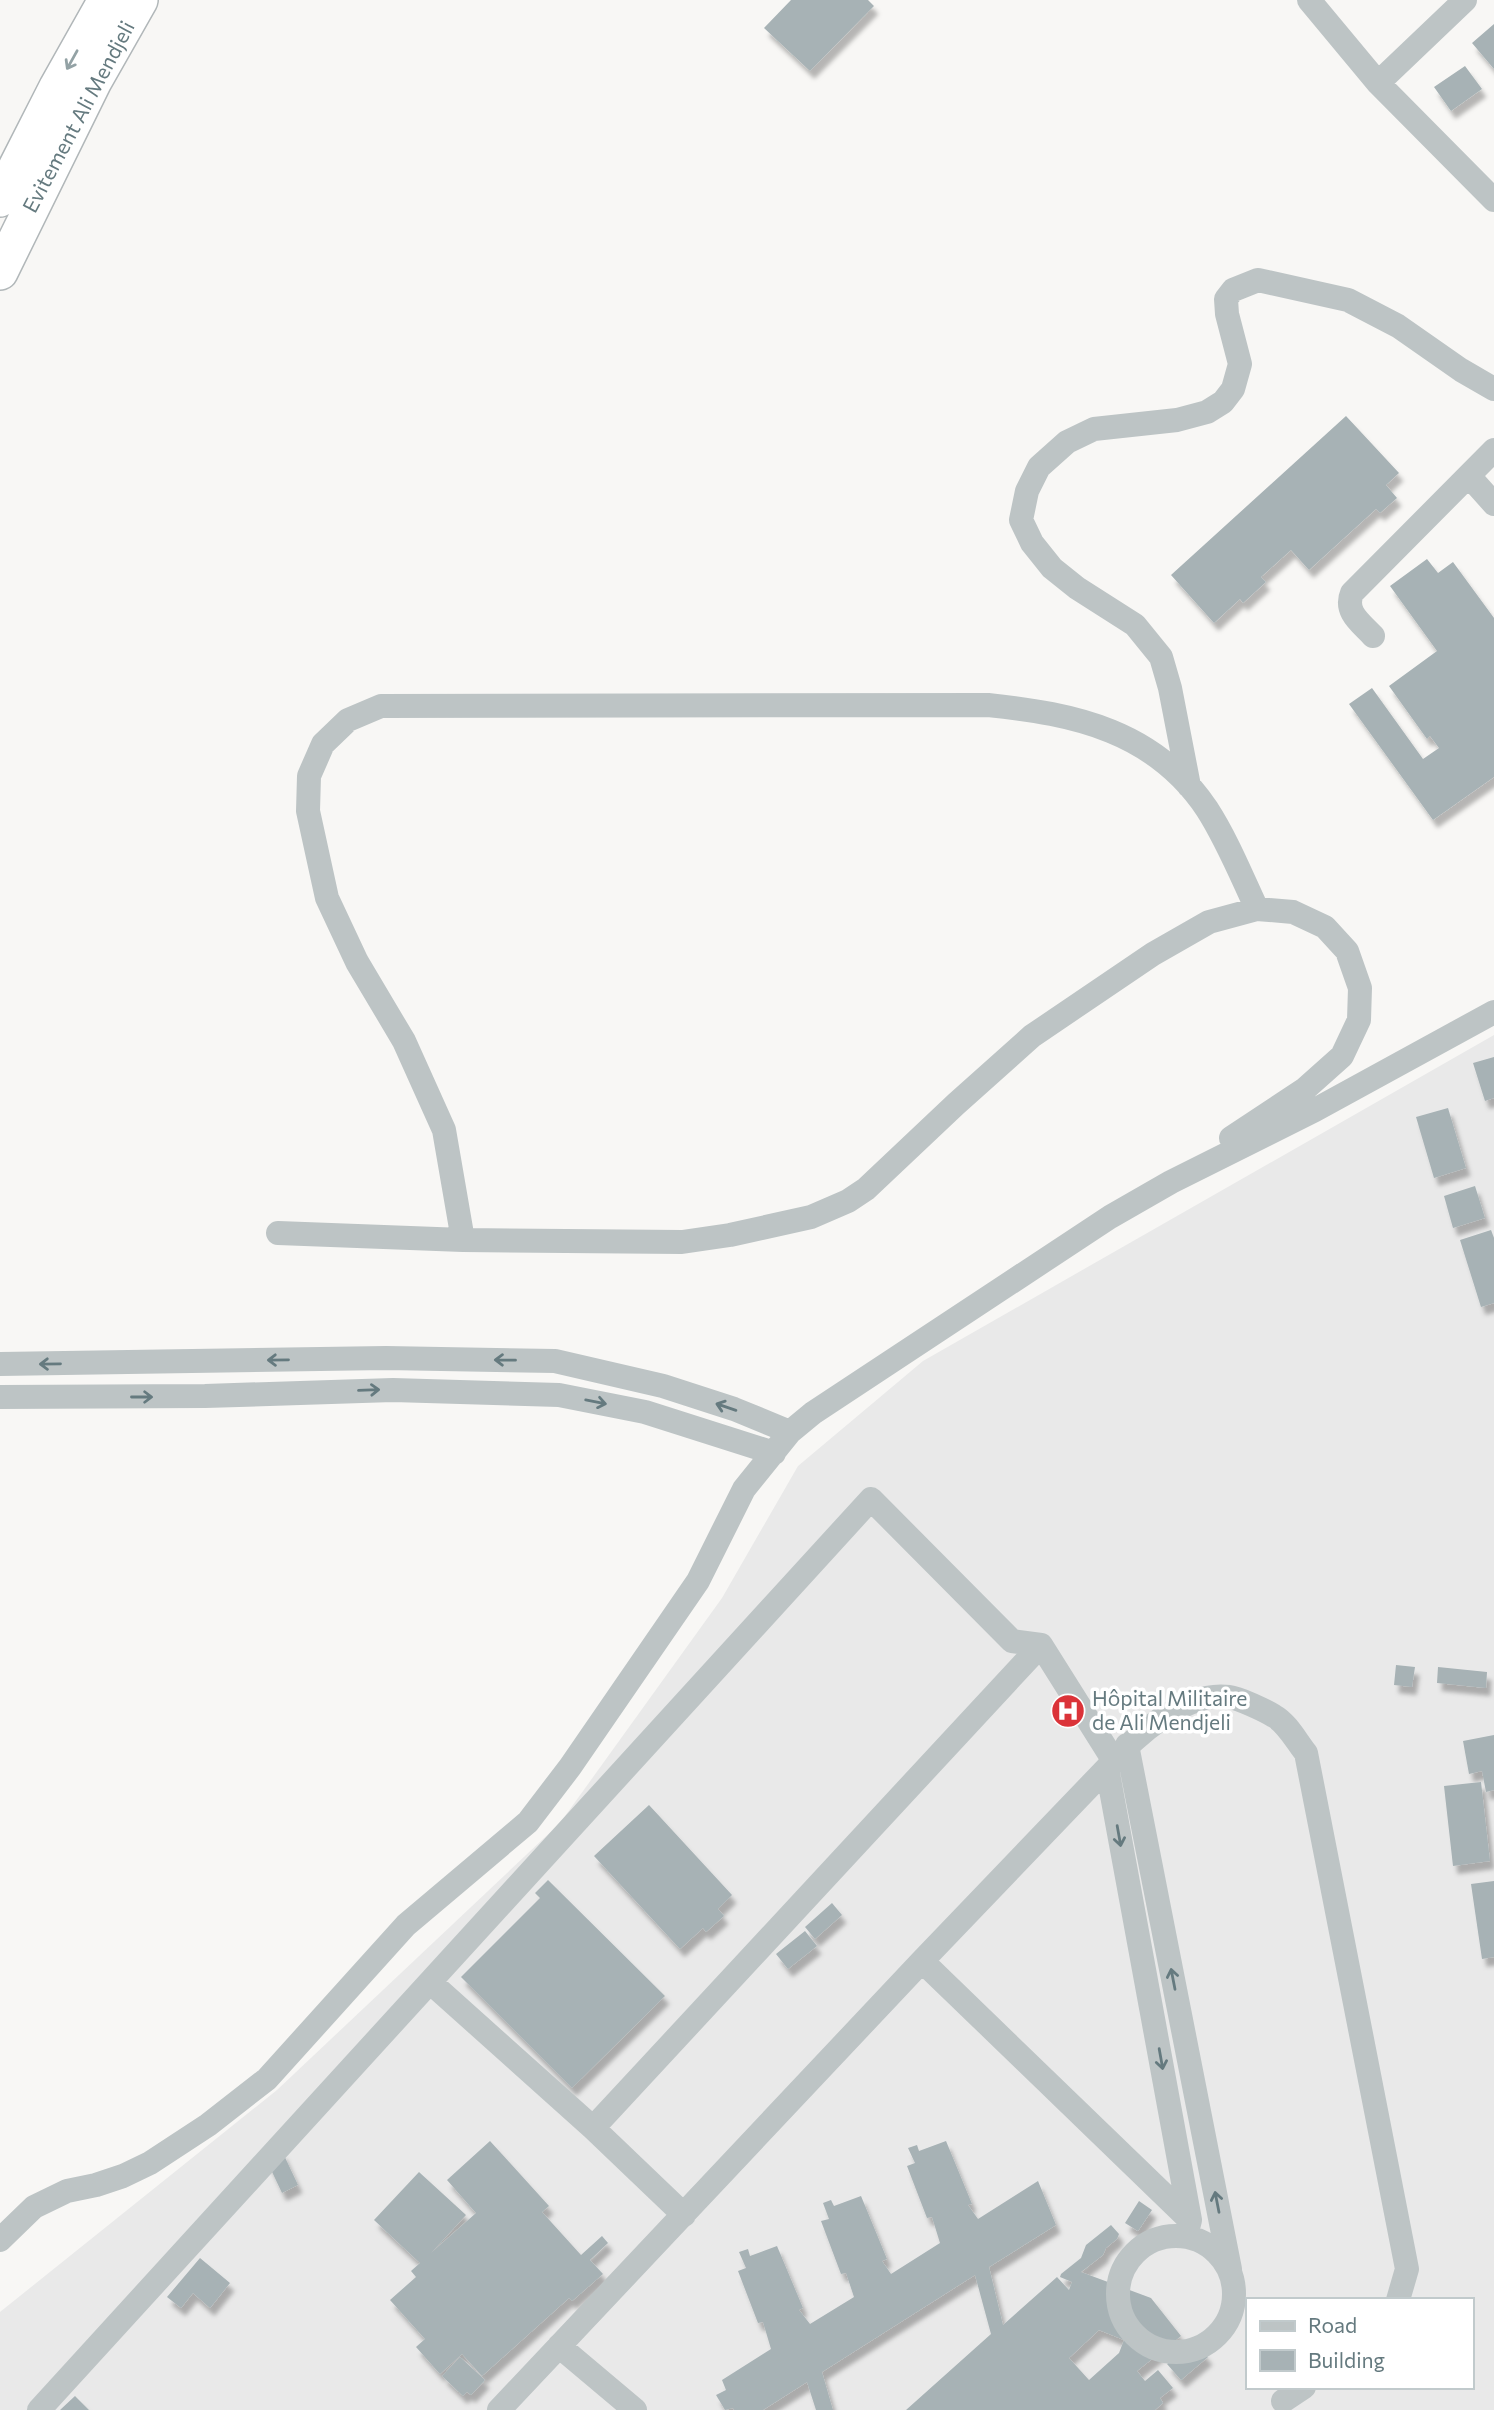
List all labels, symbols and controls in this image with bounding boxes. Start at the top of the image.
street label: Evitement Ali Mendjeli [16,16,139,216]
one-way arrow [65,49,79,69]
one-way arrow [266,1354,289,1367]
one-way arrow [494,1354,517,1367]
one-way arrow [39,1357,62,1371]
one-way arrow [357,1384,380,1397]
one-way arrow [130,1390,153,1404]
one-way arrow [584,1396,607,1410]
one-way arrow [716,1400,738,1412]
place label: Hôpital Militaire de Ali Mendjeli [1092,1685,1247,1734]
hospital icon: Hôpital Militaire de Ali Mendjeli [1049,1692,1087,1730]
one-way arrow [1113,1824,1127,1847]
one-way arrow [1165,1968,1179,1991]
one-way arrow [1154,2047,1168,2070]
one-way arrow [1209,2191,1223,2214]
legend [1246,2298,1473,2389]
text: Road [1308,2312,1357,2337]
text: Building [1308,2347,1385,2372]

